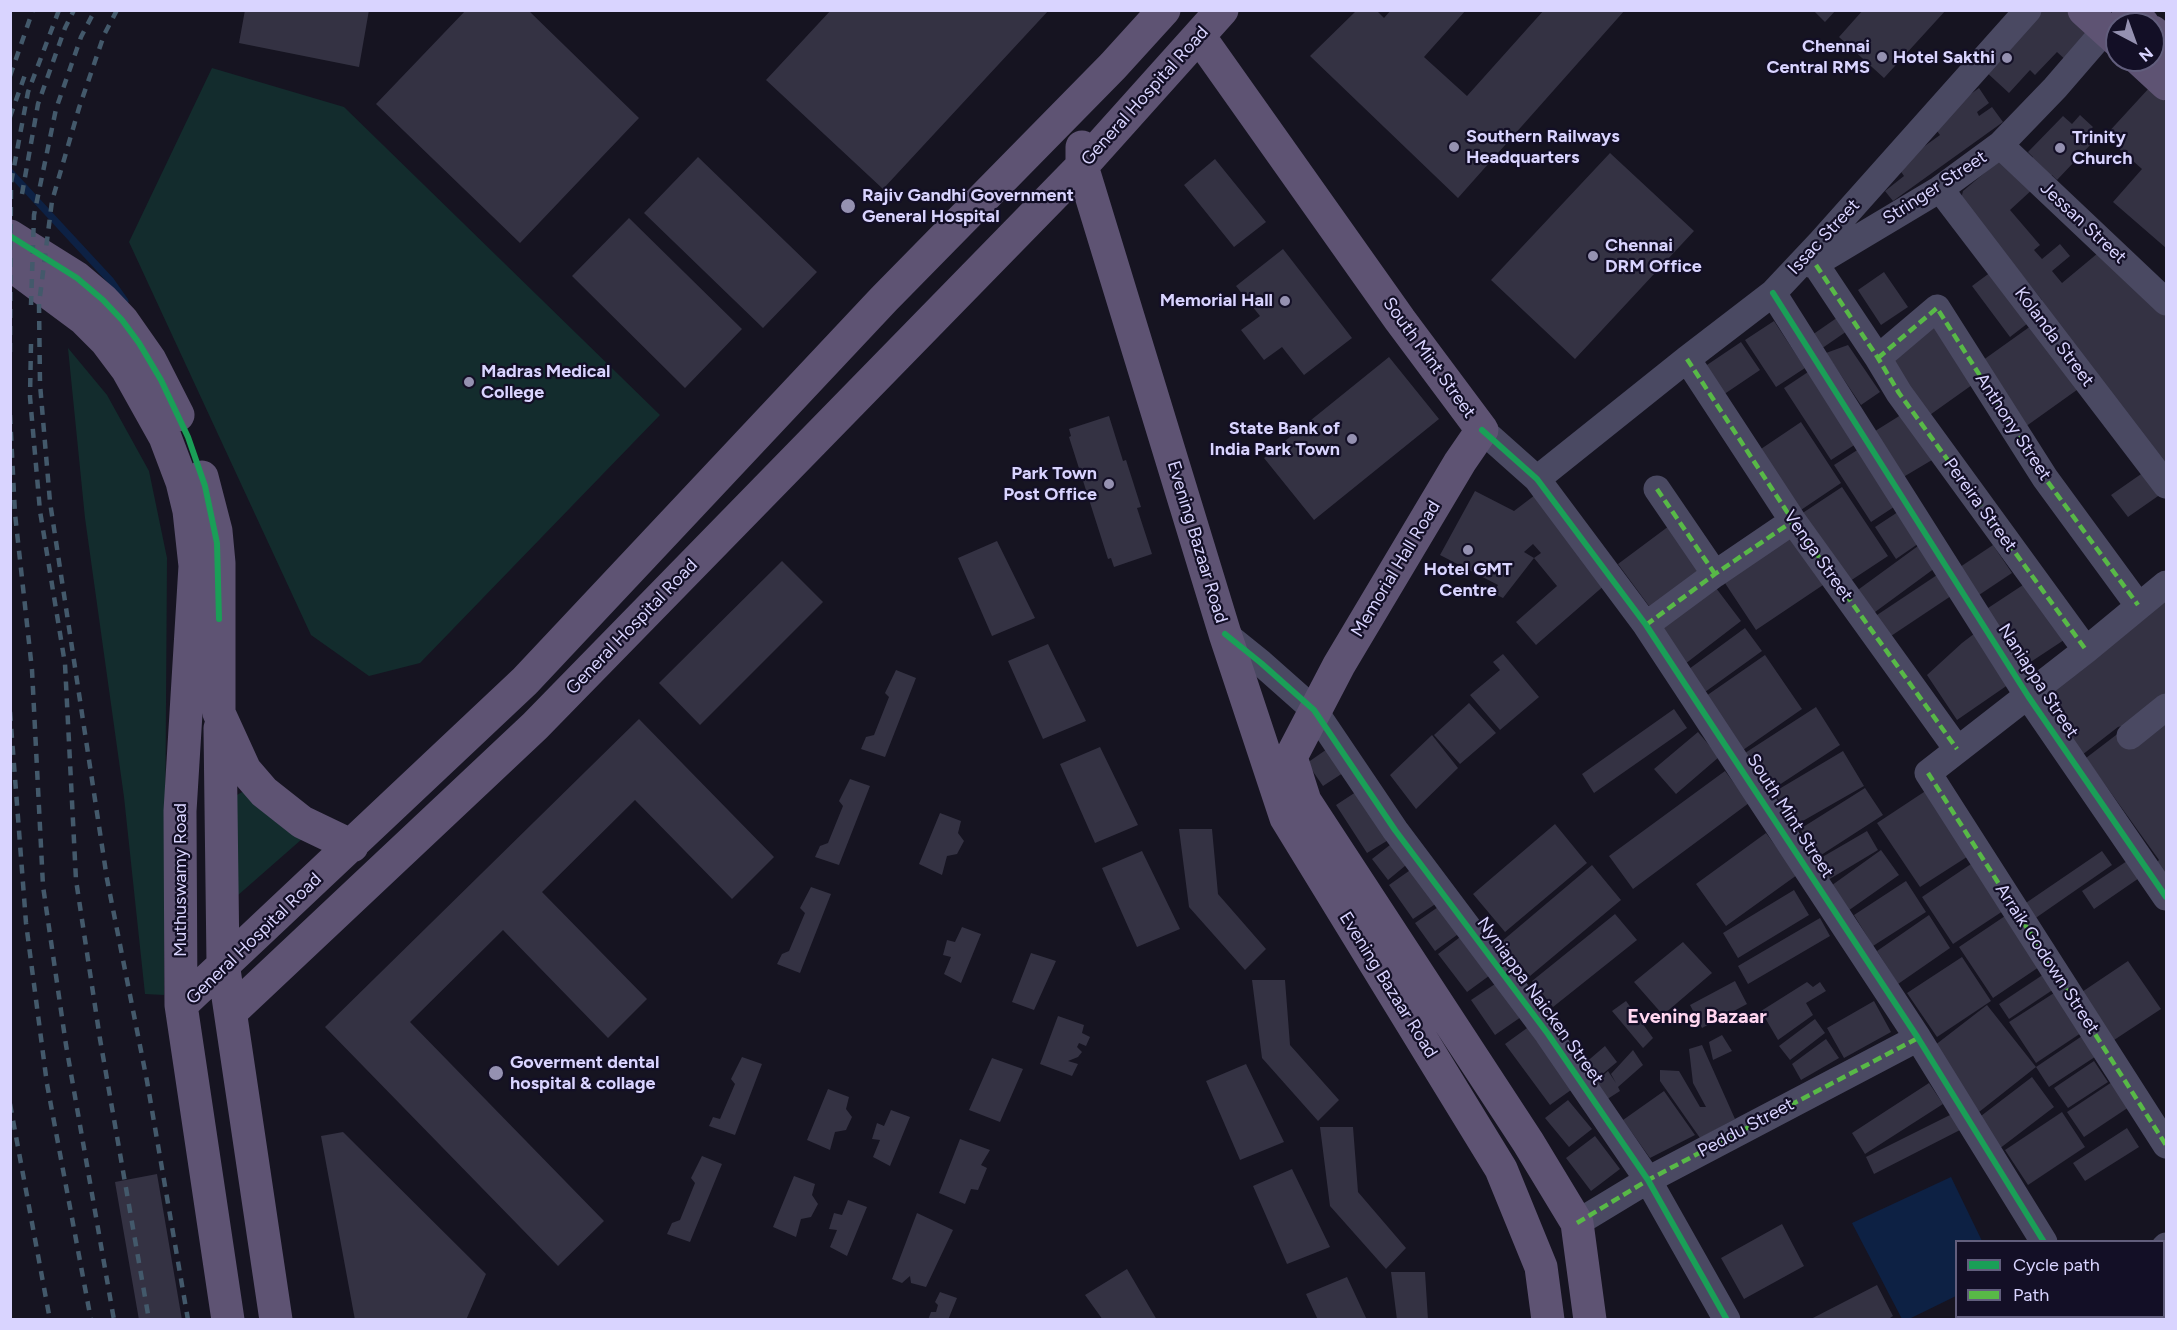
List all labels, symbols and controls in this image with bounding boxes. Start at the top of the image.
north arrow [2105,12,2165,72]
street label: General Hospital Road [1077,22,1213,170]
place label: Chennai Central RMS [1766,36,1870,78]
text: N [2135,43,2157,66]
place label: Hotel Sakthi [1893,47,1995,69]
marker: Chennai Central RMS [1875,50,1889,64]
marker: Hotel Sakthi [2000,51,2014,65]
place label: Southern Railways Headquarters [1466,126,1620,168]
place label: Trinity Church [2072,127,2132,170]
marker: Southern Railways Headquarters [1447,140,1461,154]
marker: Trinity Church [2053,141,2067,155]
street label: Stringer Street [1879,146,1991,230]
street label: Jessan Street [2035,178,2131,268]
place label: Rajiv Gandhi Government General Hospital [862,185,1074,228]
street label: Issac Street [1784,195,1864,279]
marker: Rajiv Gandhi Government General Hospital [839,197,857,215]
place label: Chennai DRM Office [1605,235,1702,278]
marker: Chennai DRM Office [1586,249,1600,263]
street label: Kolanda Street [2010,283,2098,391]
place label: Memorial Hall [1160,290,1273,312]
street label: South Mint Street [1378,293,1480,423]
marker: Memorial Hall [1278,294,1292,308]
place label: Madras Medical College [481,361,610,404]
street label: Anthony Street [1970,369,2056,485]
marker: Madras Medical College [462,375,476,389]
place label: State Bank of India Park Town [1210,418,1340,460]
marker: State Bank of India Park Town [1345,432,1359,446]
street label: Pereira Street [1939,454,2021,556]
street label: Evening Bazaar Road [1162,458,1232,626]
place label: Park Town Post Office [1003,463,1097,506]
marker: Park Town Post Office [1102,477,1116,491]
street label: Memorial Hall Road [1347,497,1445,641]
street label: Venga Street [1779,506,1857,606]
marker: Hotel GMT Centre [1461,543,1475,557]
street label: General Hospital Road [562,555,702,699]
place label: Hotel GMT Centre [1423,559,1513,602]
street label: Naniappa Street [1993,620,2083,742]
street label: South Mint Street [1742,750,1838,882]
street label: Muthuswamy Road [170,803,192,957]
street label: General Hospital Road [182,869,326,1009]
street label: Arraik Godown Street [1990,880,2104,1038]
street label: Evening Bazaar Road [1334,908,1442,1062]
street label: Nyniappa Naicken Street [1472,913,1608,1089]
district label: Evening Bazaar [1627,1005,1767,1029]
place label: Goverment dental hospital & collage [510,1052,659,1094]
marker: Goverment dental hospital & collage [487,1064,505,1082]
street label: Peddu Street [1694,1094,1798,1162]
legend [1955,1240,2165,1318]
text: Cycle path [2013,1254,2100,1276]
text: Path [2013,1284,2049,1306]

